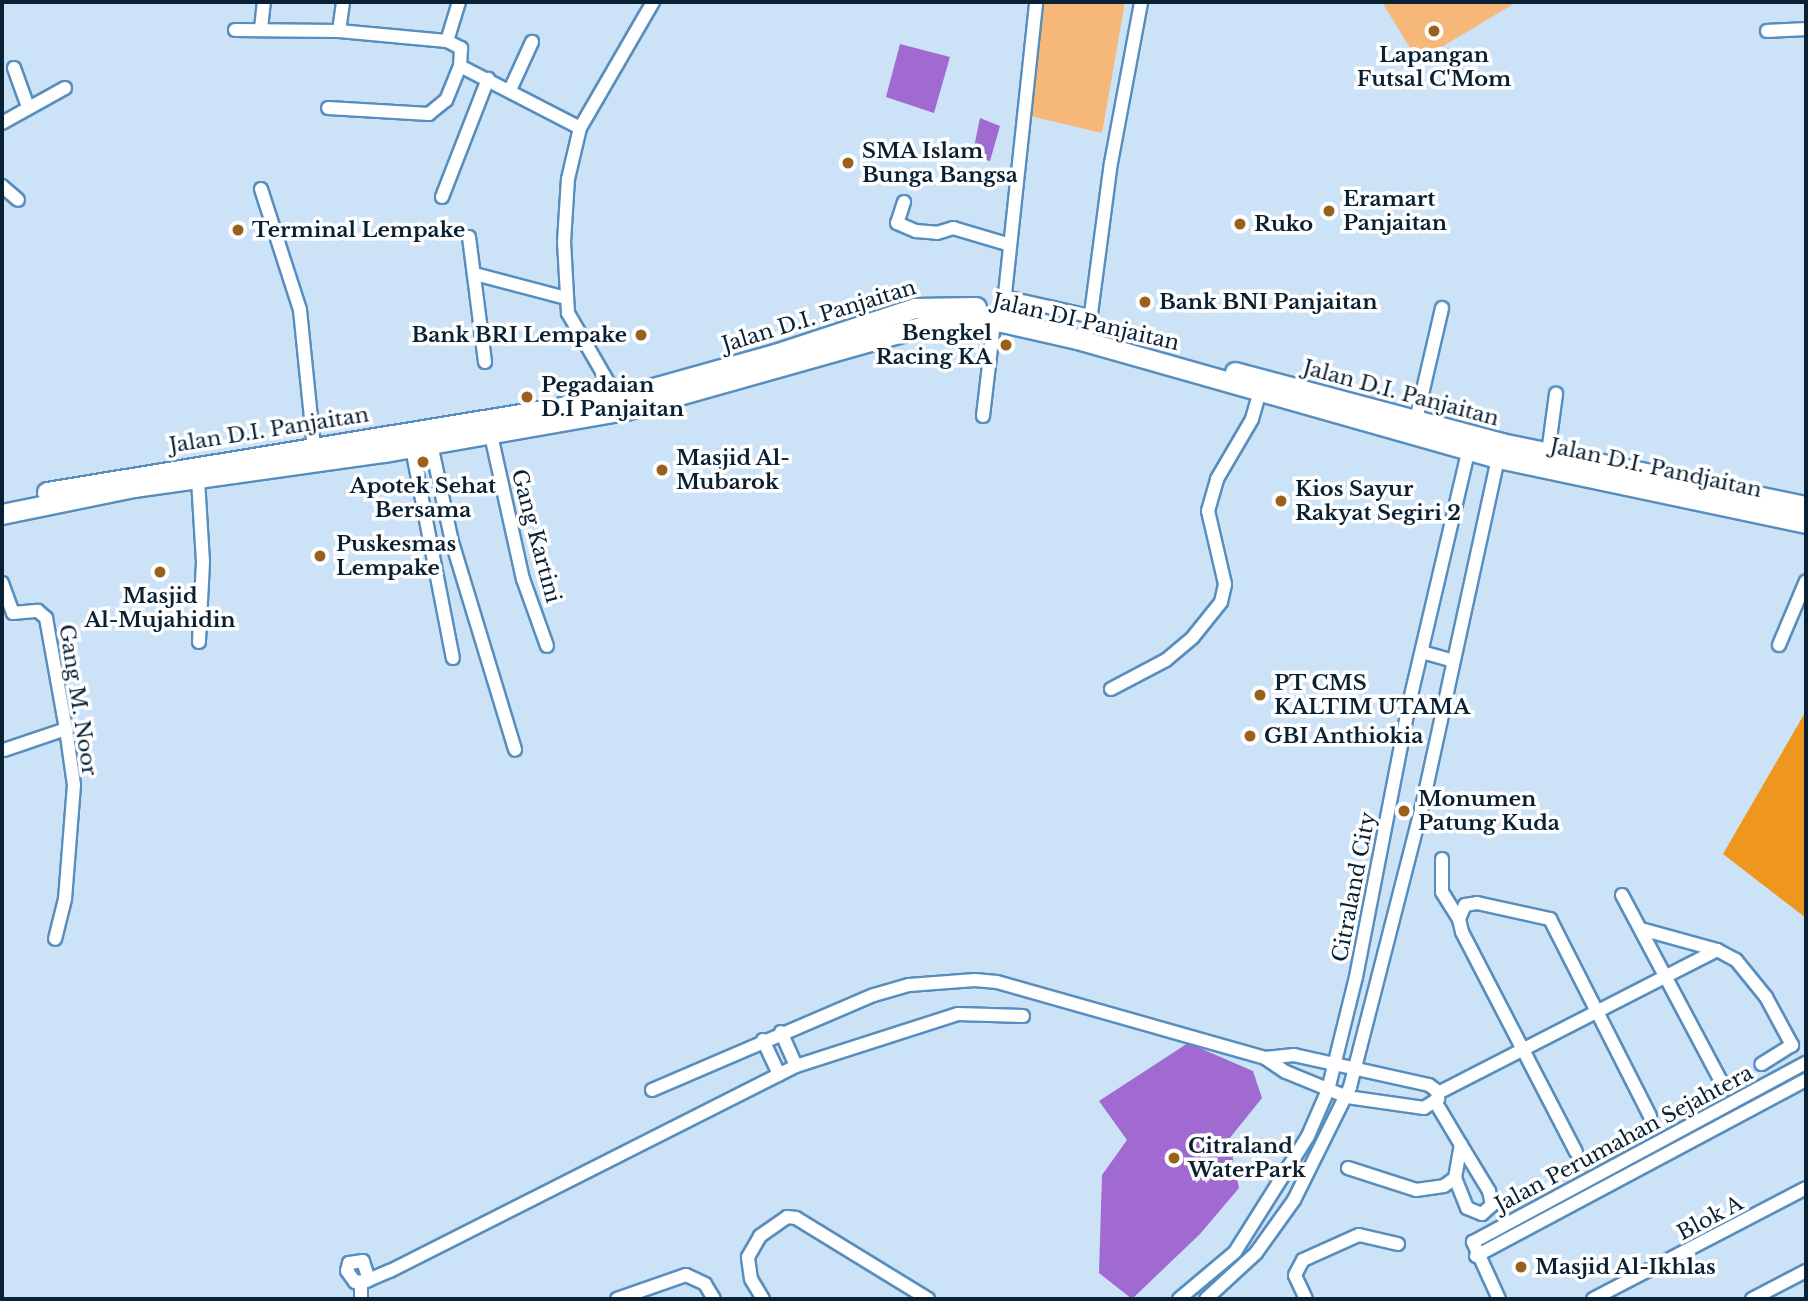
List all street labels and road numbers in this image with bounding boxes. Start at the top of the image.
street label: Jalan D.I. Panjaitan [719,274,919,358]
street label: Jalan DI Panjaitan [990,288,1182,356]
street label: Jalan D.I. Panjaitan [1300,355,1502,431]
street label: Jalan D.I. Panjaitan [167,402,371,458]
street label: Jalan D.I. Pandjaitan [1548,433,1764,503]
street label: Gang Kartini [506,466,566,606]
street label: Gang M. Noor [54,622,102,778]
street label: Citraland City [1327,810,1381,964]
street label: Jalan Perumahan Sejahtera [1491,1060,1757,1218]
street label: Blok A [1672,1190,1748,1246]

